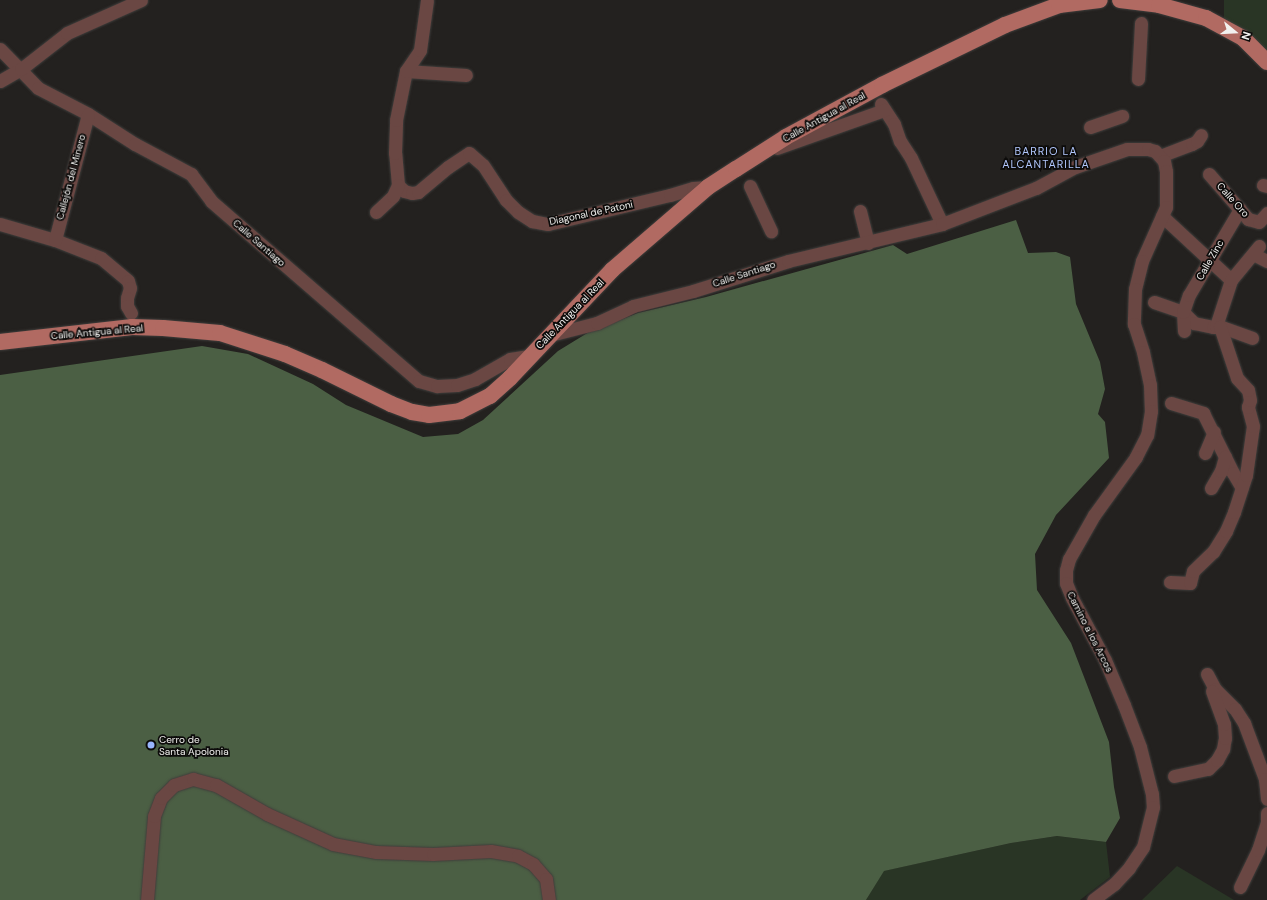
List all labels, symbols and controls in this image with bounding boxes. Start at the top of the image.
north arrow [1215,12,1255,52]
text: N [1239,30,1254,42]
street label: Calle Antigua al Real [780,89,868,145]
street label: Callejón del Minero [54,133,88,221]
district label: BARRIO LA ALCANTARILLA [1002,145,1090,171]
street label: Calle Oro [1214,180,1252,220]
street label: Diagonal de Patoni [548,198,634,228]
street label: Calle Santiago [230,217,288,269]
street label: Calle Zinc [1194,238,1226,282]
street label: Calle Santiago [711,258,777,290]
street label: Calle Antigua al Real [533,276,607,352]
street label: Calle Antigua al Real [50,322,144,342]
street label: Camino a los Arcos [1064,590,1116,674]
place label: Cerro de Santa Apolonia [159,733,229,756]
marker: Cerro de Santa Apolonia [146,740,156,750]

